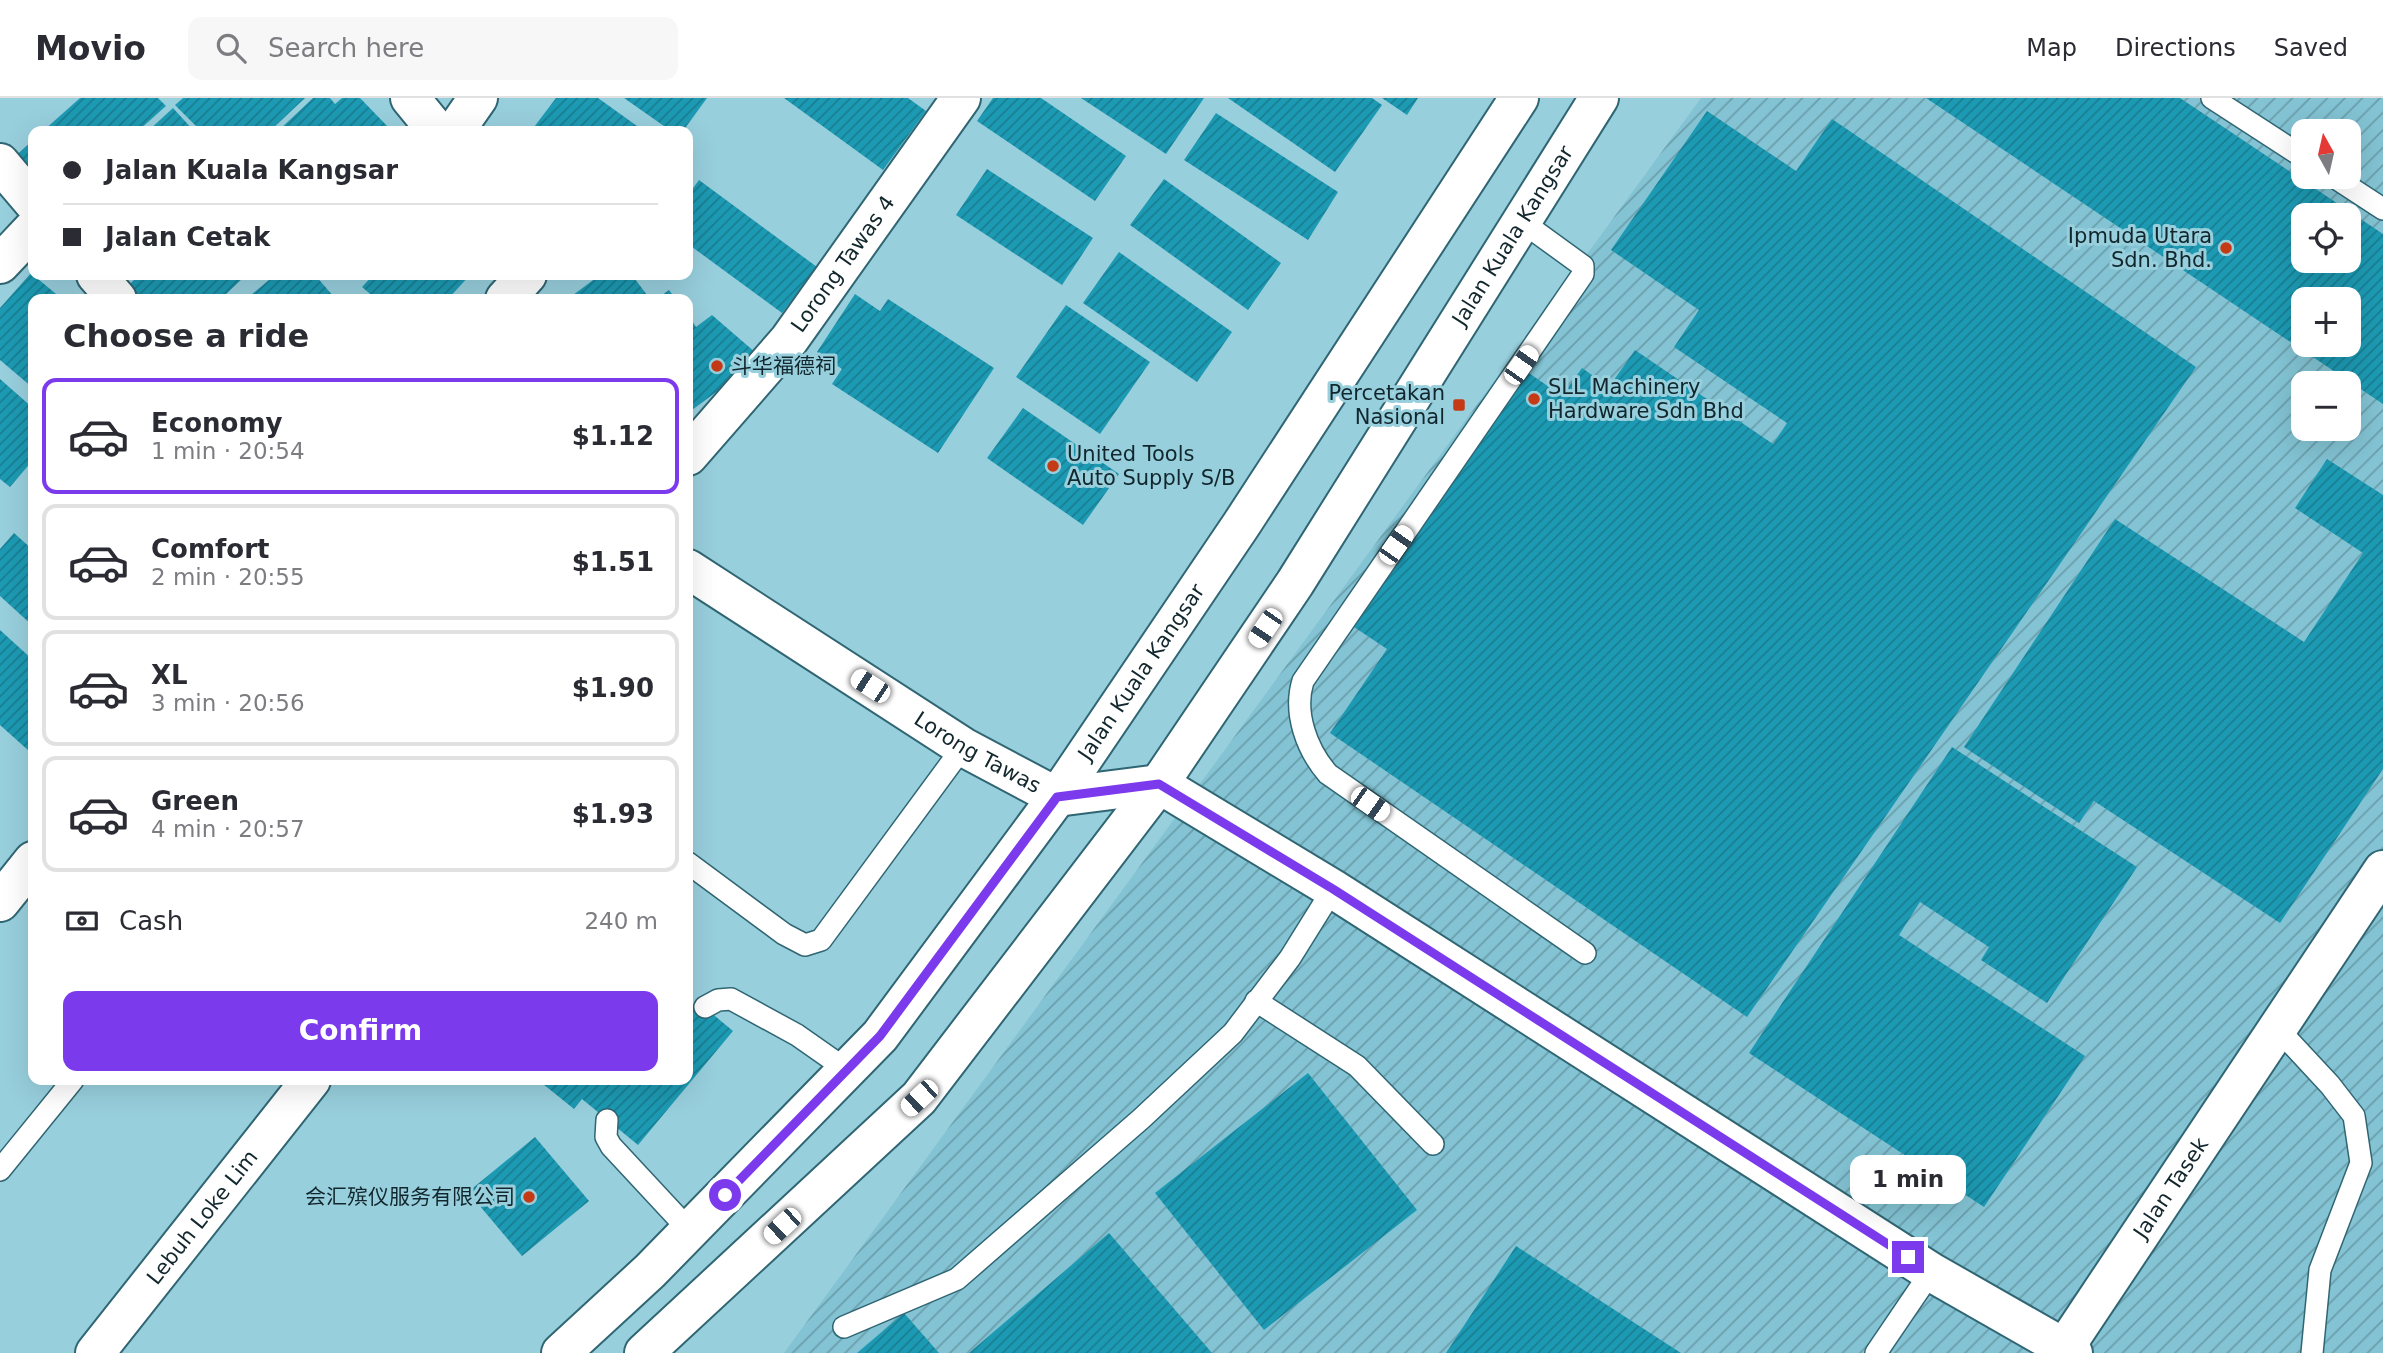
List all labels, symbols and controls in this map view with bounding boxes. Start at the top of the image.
search box [188,17,678,80]
text: Movio [35,29,146,68]
icon: search [212,29,250,67]
text: Search here [268,33,424,63]
text: Map [2026,34,2077,62]
text: Directions [2115,34,2236,62]
text: Saved [2274,34,2348,62]
north arrow [2291,119,2361,189]
map controls [2291,119,2361,441]
street label: Jalan Kuala Kangsar [1446,141,1578,332]
text: Jalan Kuala Kangsar [105,155,398,185]
street label: Lorong Tawas 4 [786,191,900,337]
button: locate [2291,203,2361,273]
text: Jalan Cetak [105,222,270,252]
place label: Ipmuda Utara Sdn. Bhd. [2068,224,2212,272]
marker: Ipmuda Utara Sdn. Bhd. [2218,240,2234,256]
button: + [2291,287,2361,357]
text: Choose a ride [63,317,309,355]
car [1501,342,1542,388]
place label: 斗华福德祠 [731,354,836,378]
marker: 斗华福德祠 [709,358,725,374]
button: − [2291,371,2361,441]
place label: SLL Machinery Hardware Sdn Bhd [1548,375,1744,423]
place label: Percetakan Nasional [1328,381,1445,429]
marker: SLL Machinery Hardware Sdn Bhd [1526,391,1542,407]
marker: Percetakan Nasional [1451,397,1467,413]
icon: car [67,405,130,468]
text: Economy [151,408,282,438]
text: $1.12 [572,421,654,451]
text: 1 min · 20:54 [151,438,305,464]
place label: United Tools Auto Supply S/B [1067,442,1235,490]
marker: United Tools Auto Supply S/B [1045,458,1061,474]
car [1376,522,1417,568]
icon: car [67,531,130,594]
text: Comfort [151,534,269,564]
text: $1.51 [572,547,654,577]
text: 2 min · 20:55 [151,564,305,590]
street label: Jalan Kuala Kangsar [1072,579,1210,766]
car [1245,605,1286,651]
icon: car [67,657,130,720]
text: XL [151,660,188,690]
car [847,666,894,706]
text: $1.90 [572,673,654,703]
text: 3 min · 20:56 [151,690,305,716]
street label: Lorong Tawas [910,707,1045,798]
icon: car [67,783,130,846]
car [1347,783,1394,825]
text: Green [151,786,239,816]
text: $1.93 [572,799,654,829]
text: 4 min · 20:57 [151,816,305,842]
icon: cash [63,902,101,940]
text: Cash [119,906,183,936]
text: 240 m [584,908,658,934]
button: Confirm [63,991,658,1071]
car [897,1076,942,1120]
street label: Jalan Tasek [2128,1132,2214,1245]
street label: Lebuh Loke Lim [142,1146,263,1289]
callout: 1 min [1850,1156,1966,1204]
text: 1 min [1872,1166,1944,1192]
route start [709,1179,741,1211]
place label: 会汇殡仪服务有限公司 [305,1185,515,1209]
marker: 会汇殡仪服务有限公司 [521,1189,537,1205]
car [760,1204,805,1248]
route end [1892,1241,1924,1273]

